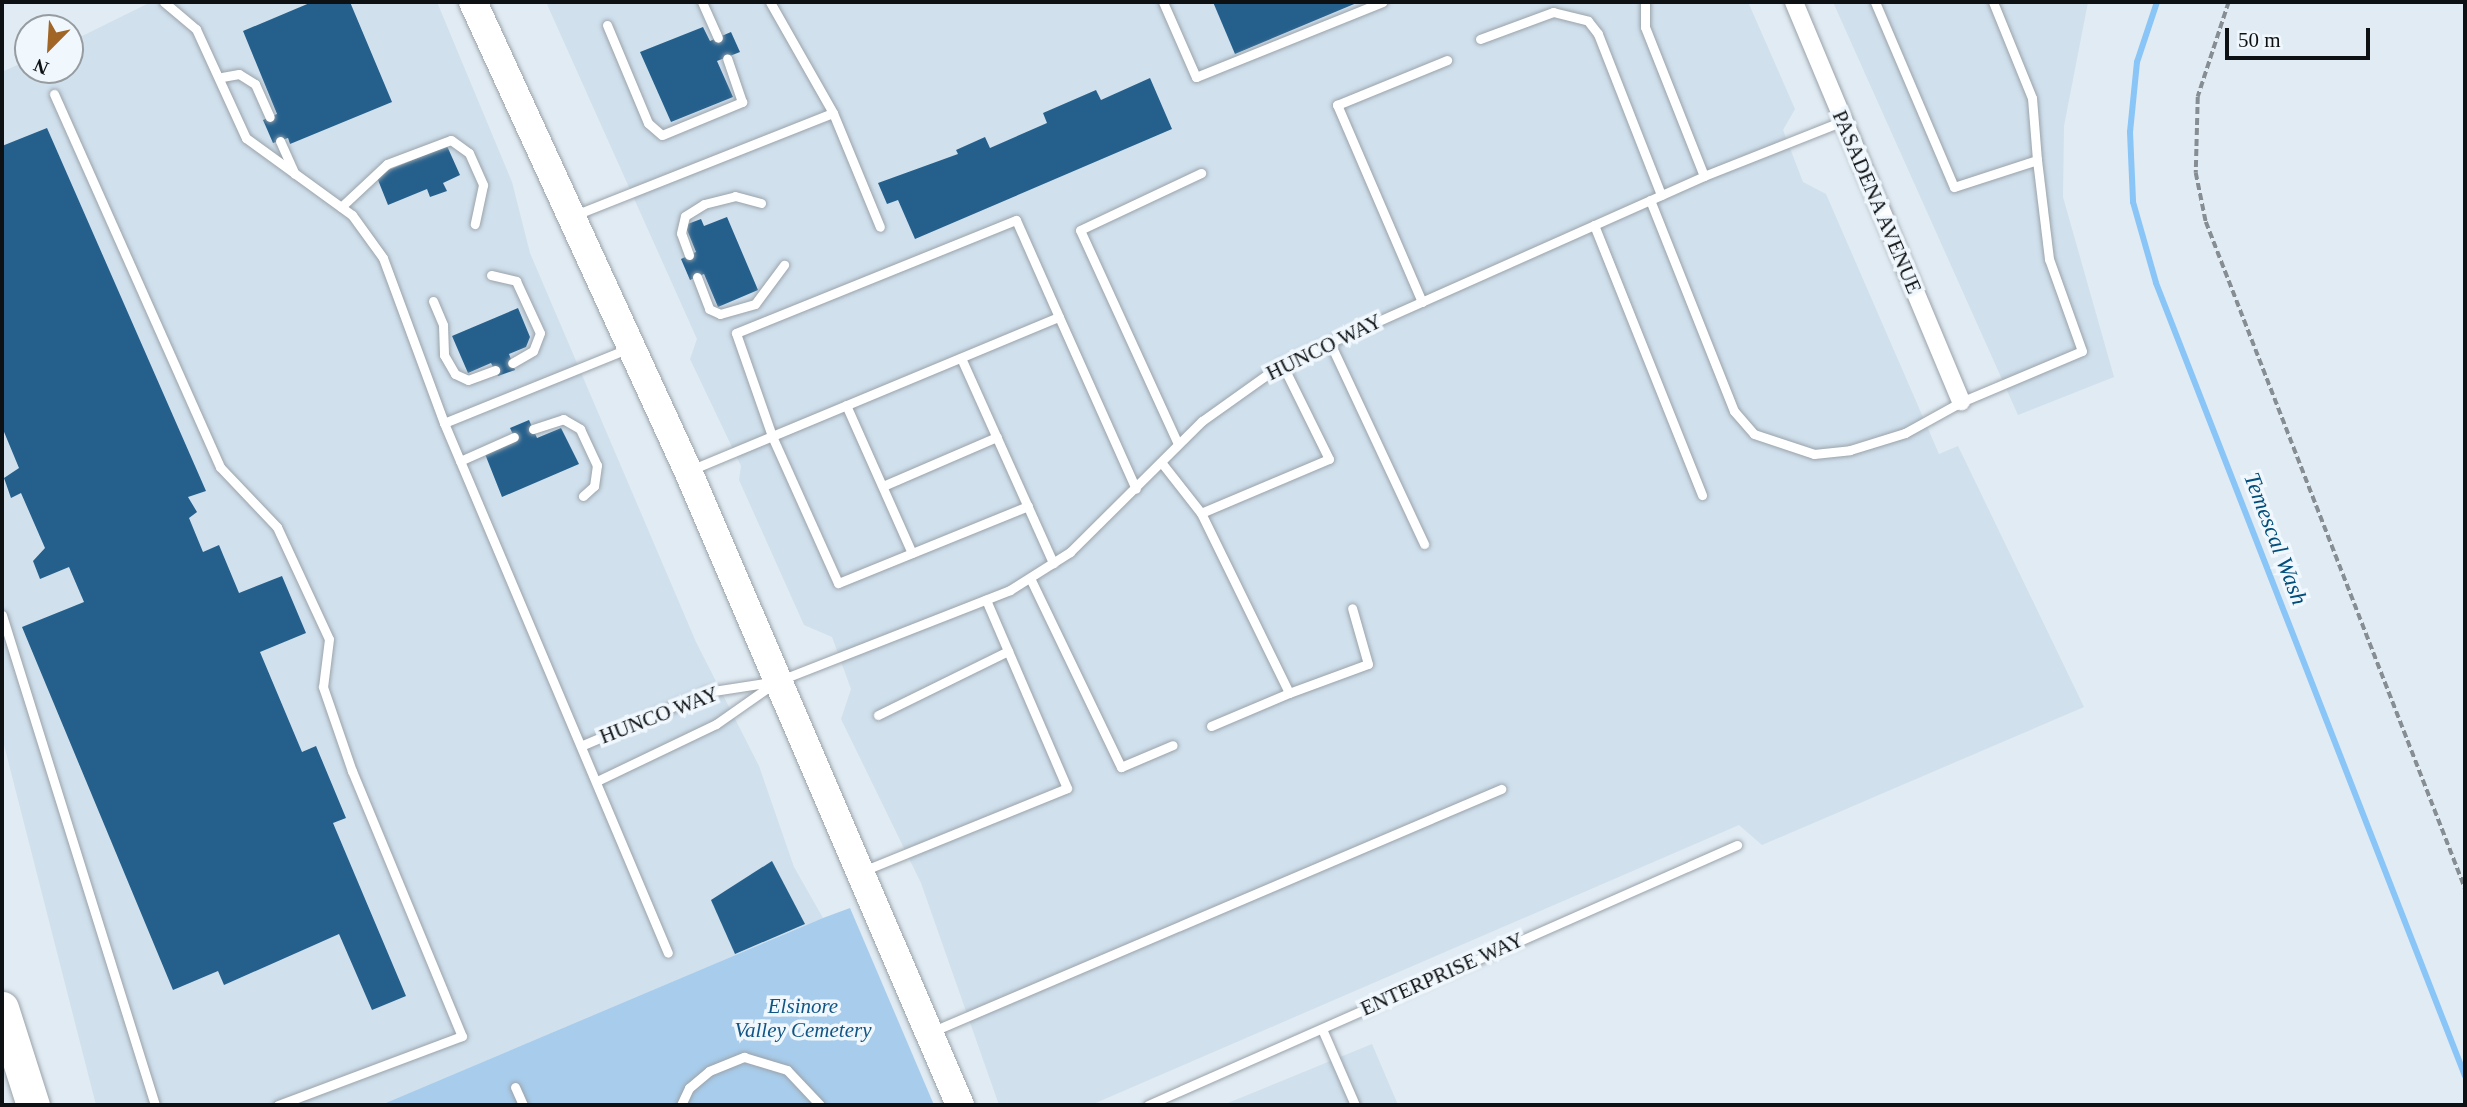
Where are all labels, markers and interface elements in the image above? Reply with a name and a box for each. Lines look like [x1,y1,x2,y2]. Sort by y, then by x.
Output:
north arrow [14,14,84,84]
scale bar [2229,14,2374,58]
text: 50 m [2238,28,2281,52]
text: N [31,54,52,79]
street label: PASADENA AVENUE [1827,106,1927,298]
street label: HUNCO WAY [1262,308,1386,386]
water label: Temescal Wash [2237,469,2313,609]
street label: HUNCO WAY [596,681,722,749]
street label: ENTERPRISE WAY [1356,927,1528,1021]
park label: Elsinore Valley Cemetery [734,993,872,1043]

